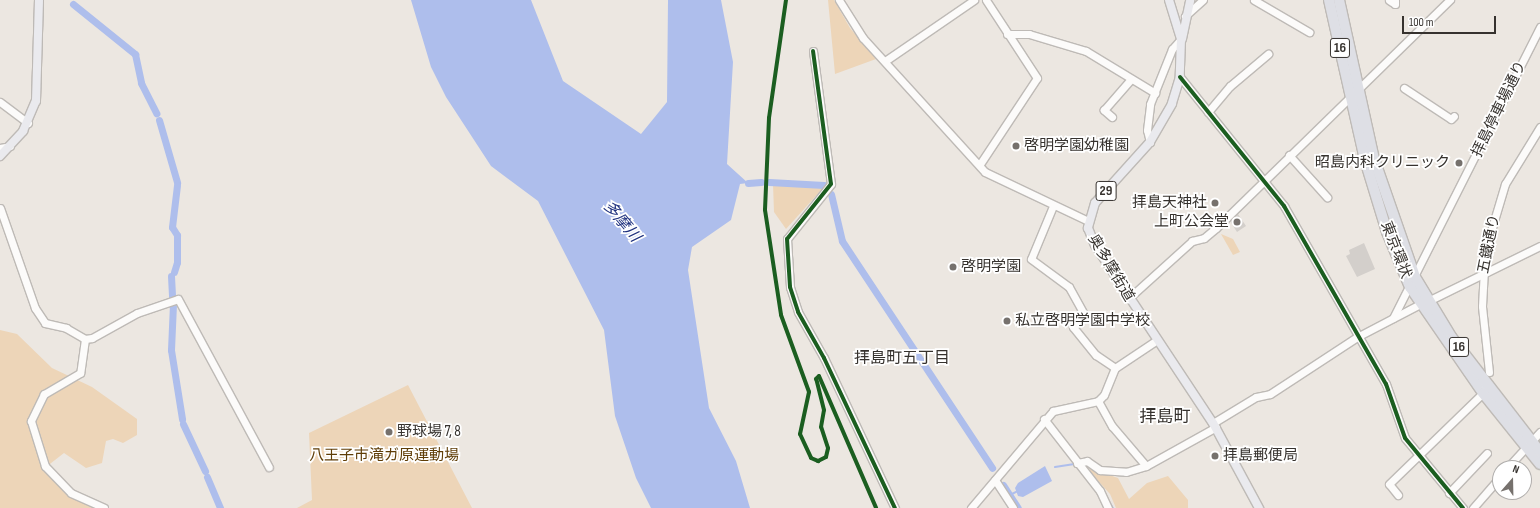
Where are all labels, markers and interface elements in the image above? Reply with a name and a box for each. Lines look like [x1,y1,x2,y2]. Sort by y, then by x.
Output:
scale bar [1404,8,1498,34]
text: 100 m [1409,15,1434,30]
road number: 16 [1329,36,1351,60]
street label: 拝島停車場通り [1468,58,1530,160]
place label: 啓明学園幼稚園 [1024,137,1129,155]
marker: 啓明学園幼稚園 [1011,141,1021,151]
place label: 昭島内科クリニック [1315,154,1450,172]
marker: 昭島内科クリニック [1453,157,1465,169]
road number: 29 [1095,179,1117,203]
place label: 拝島天神社 [1132,194,1207,212]
water label: 多摩川 [598,197,644,247]
marker: 拝島天神社 [1210,198,1220,208]
place label: 上町公会堂 [1154,213,1229,231]
street label: 五鐵通り [1474,213,1504,275]
marker: 上町公会堂 [1232,217,1242,227]
street label: 東京環状 [1377,219,1415,281]
street label: 奥多摩街道 [1084,231,1138,305]
place label: 啓明学園 [961,258,1021,276]
marker: 啓明学園 [948,262,958,272]
place label: 私立啓明学園中学校 [1015,312,1150,330]
marker: 私立啓明学園中学校 [1002,316,1012,326]
road number: 16 [1448,335,1470,359]
district label: 拝島町五丁目 [854,349,950,369]
district label: 拝島町 [1140,408,1190,428]
place label: 野球場 7, 8 [397,423,461,441]
marker: 野球場 7, 8 [384,427,394,437]
park label: 八王子市滝ガ原運動場 [309,447,459,465]
place label: 拝島郵便局 [1223,447,1298,465]
marker: 拝島郵便局 [1210,451,1220,461]
north arrow [1492,460,1532,500]
text: N [1511,462,1521,476]

